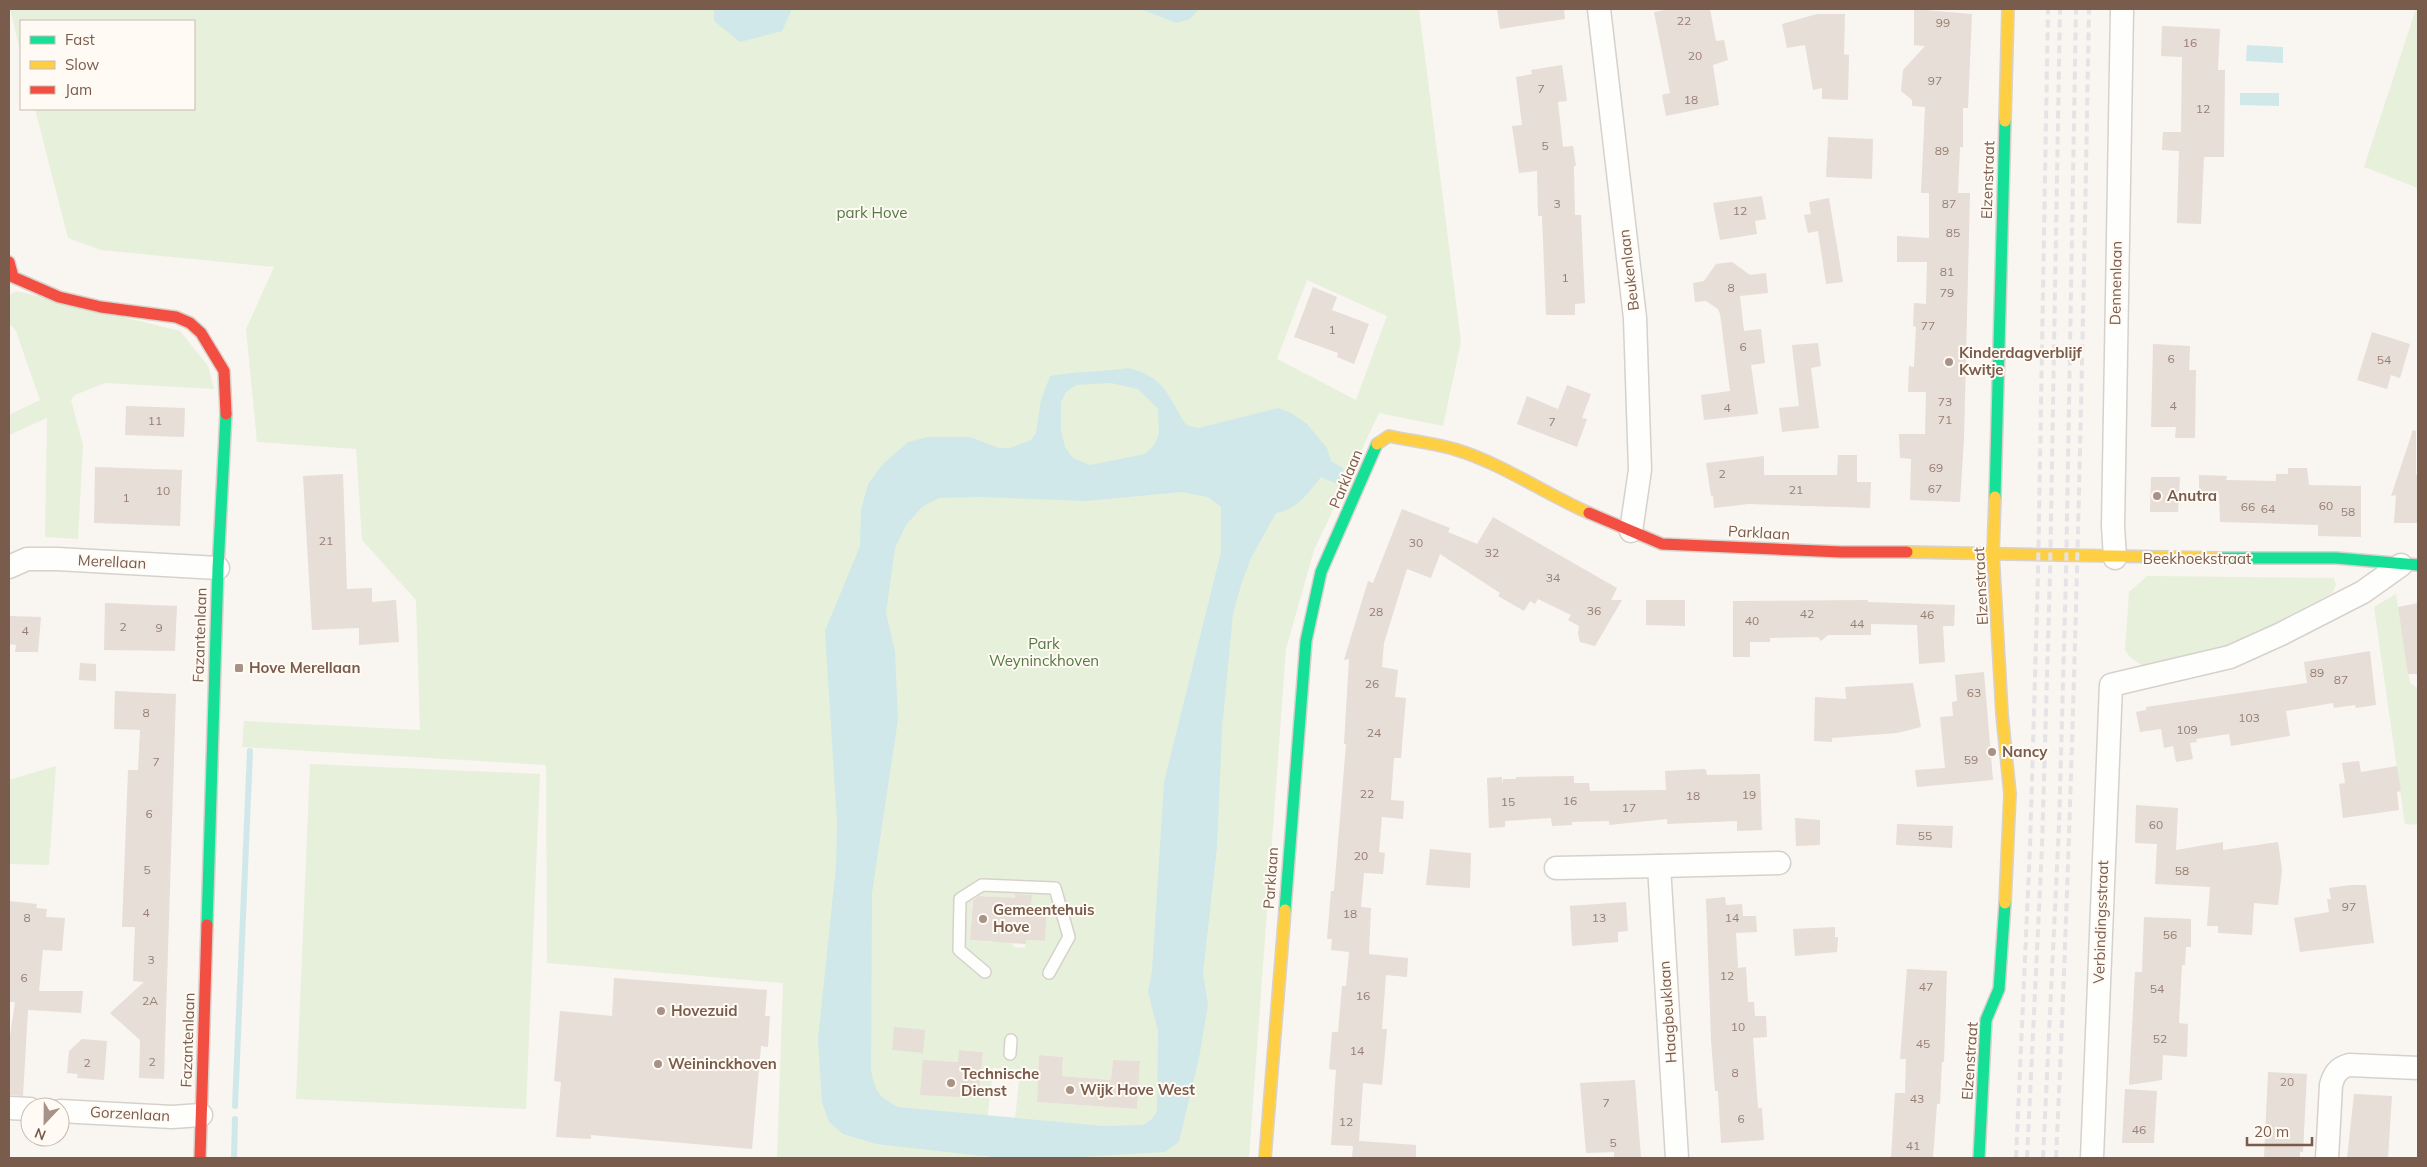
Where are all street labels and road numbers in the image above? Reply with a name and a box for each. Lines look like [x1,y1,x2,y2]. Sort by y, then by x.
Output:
street label: Elzenstraat [1977,141,1998,219]
street label: Beukenlaan [1614,228,1643,312]
street label: Dennenlaan [2105,241,2126,325]
street label: Parklaan [1325,447,1366,511]
street label: Parklaan [1728,521,1790,544]
street label: Elzenstraat [1969,546,1992,626]
street label: Beekhoekstraat [2143,549,2251,568]
street label: Merellaan [77,550,147,573]
street label: Fazantenlaan [188,587,211,683]
street label: Parklaan [1259,846,1282,910]
street label: Verbindingsstraat [2089,860,2112,984]
street label: Haagbeuklaan [1654,960,1681,1064]
street label: Fazantenlaan [176,992,199,1088]
street label: Elzenstraat [1957,1021,1982,1101]
street label: Gorzenlaan [90,1102,170,1125]

